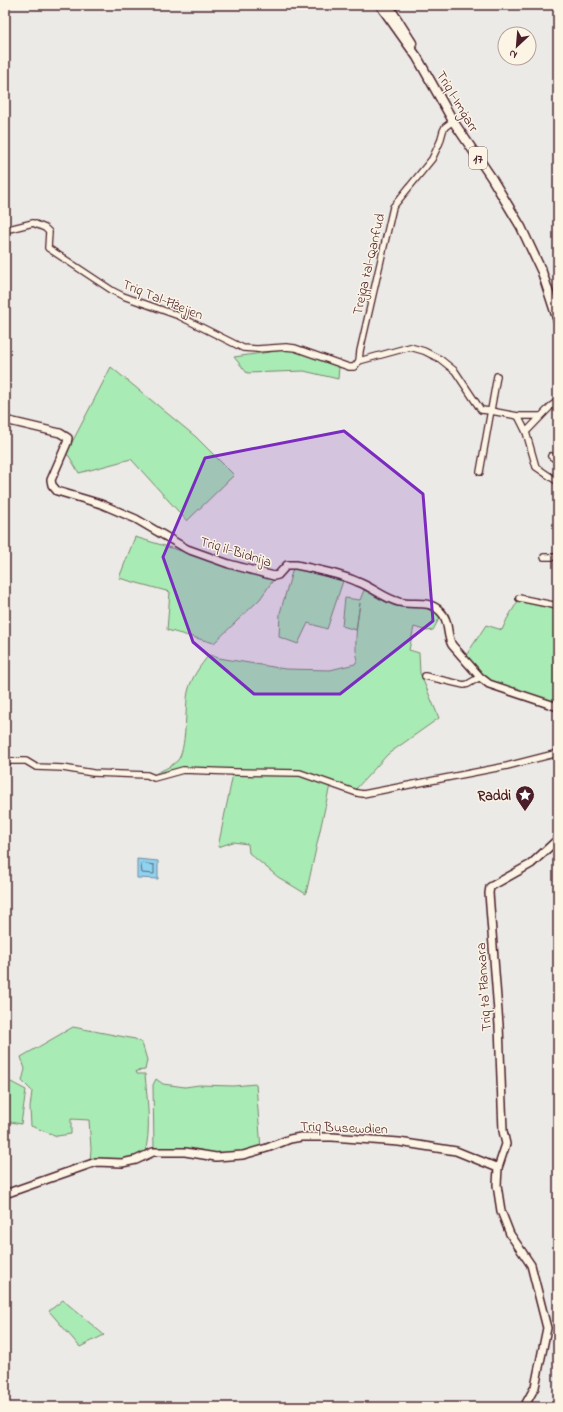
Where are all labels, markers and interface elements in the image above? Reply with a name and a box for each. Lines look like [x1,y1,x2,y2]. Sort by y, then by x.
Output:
north arrow [497,26,537,66]
text: N [506,45,520,63]
street label: Triq l-Imġarr [429,67,484,138]
road number: 17 [469,147,487,169]
street label: Trejqa tal-Qanfud [348,211,391,317]
street label: Triq Tal-Ħżejjen [119,275,206,326]
street label: Triq il-Bidnija [197,532,274,573]
place icon: Raddi [514,784,536,812]
place label: Raddi [476,786,511,807]
street label: Triq ta' Ħanxara [471,942,498,1032]
street label: Triq Busewdien [300,1116,388,1141]

